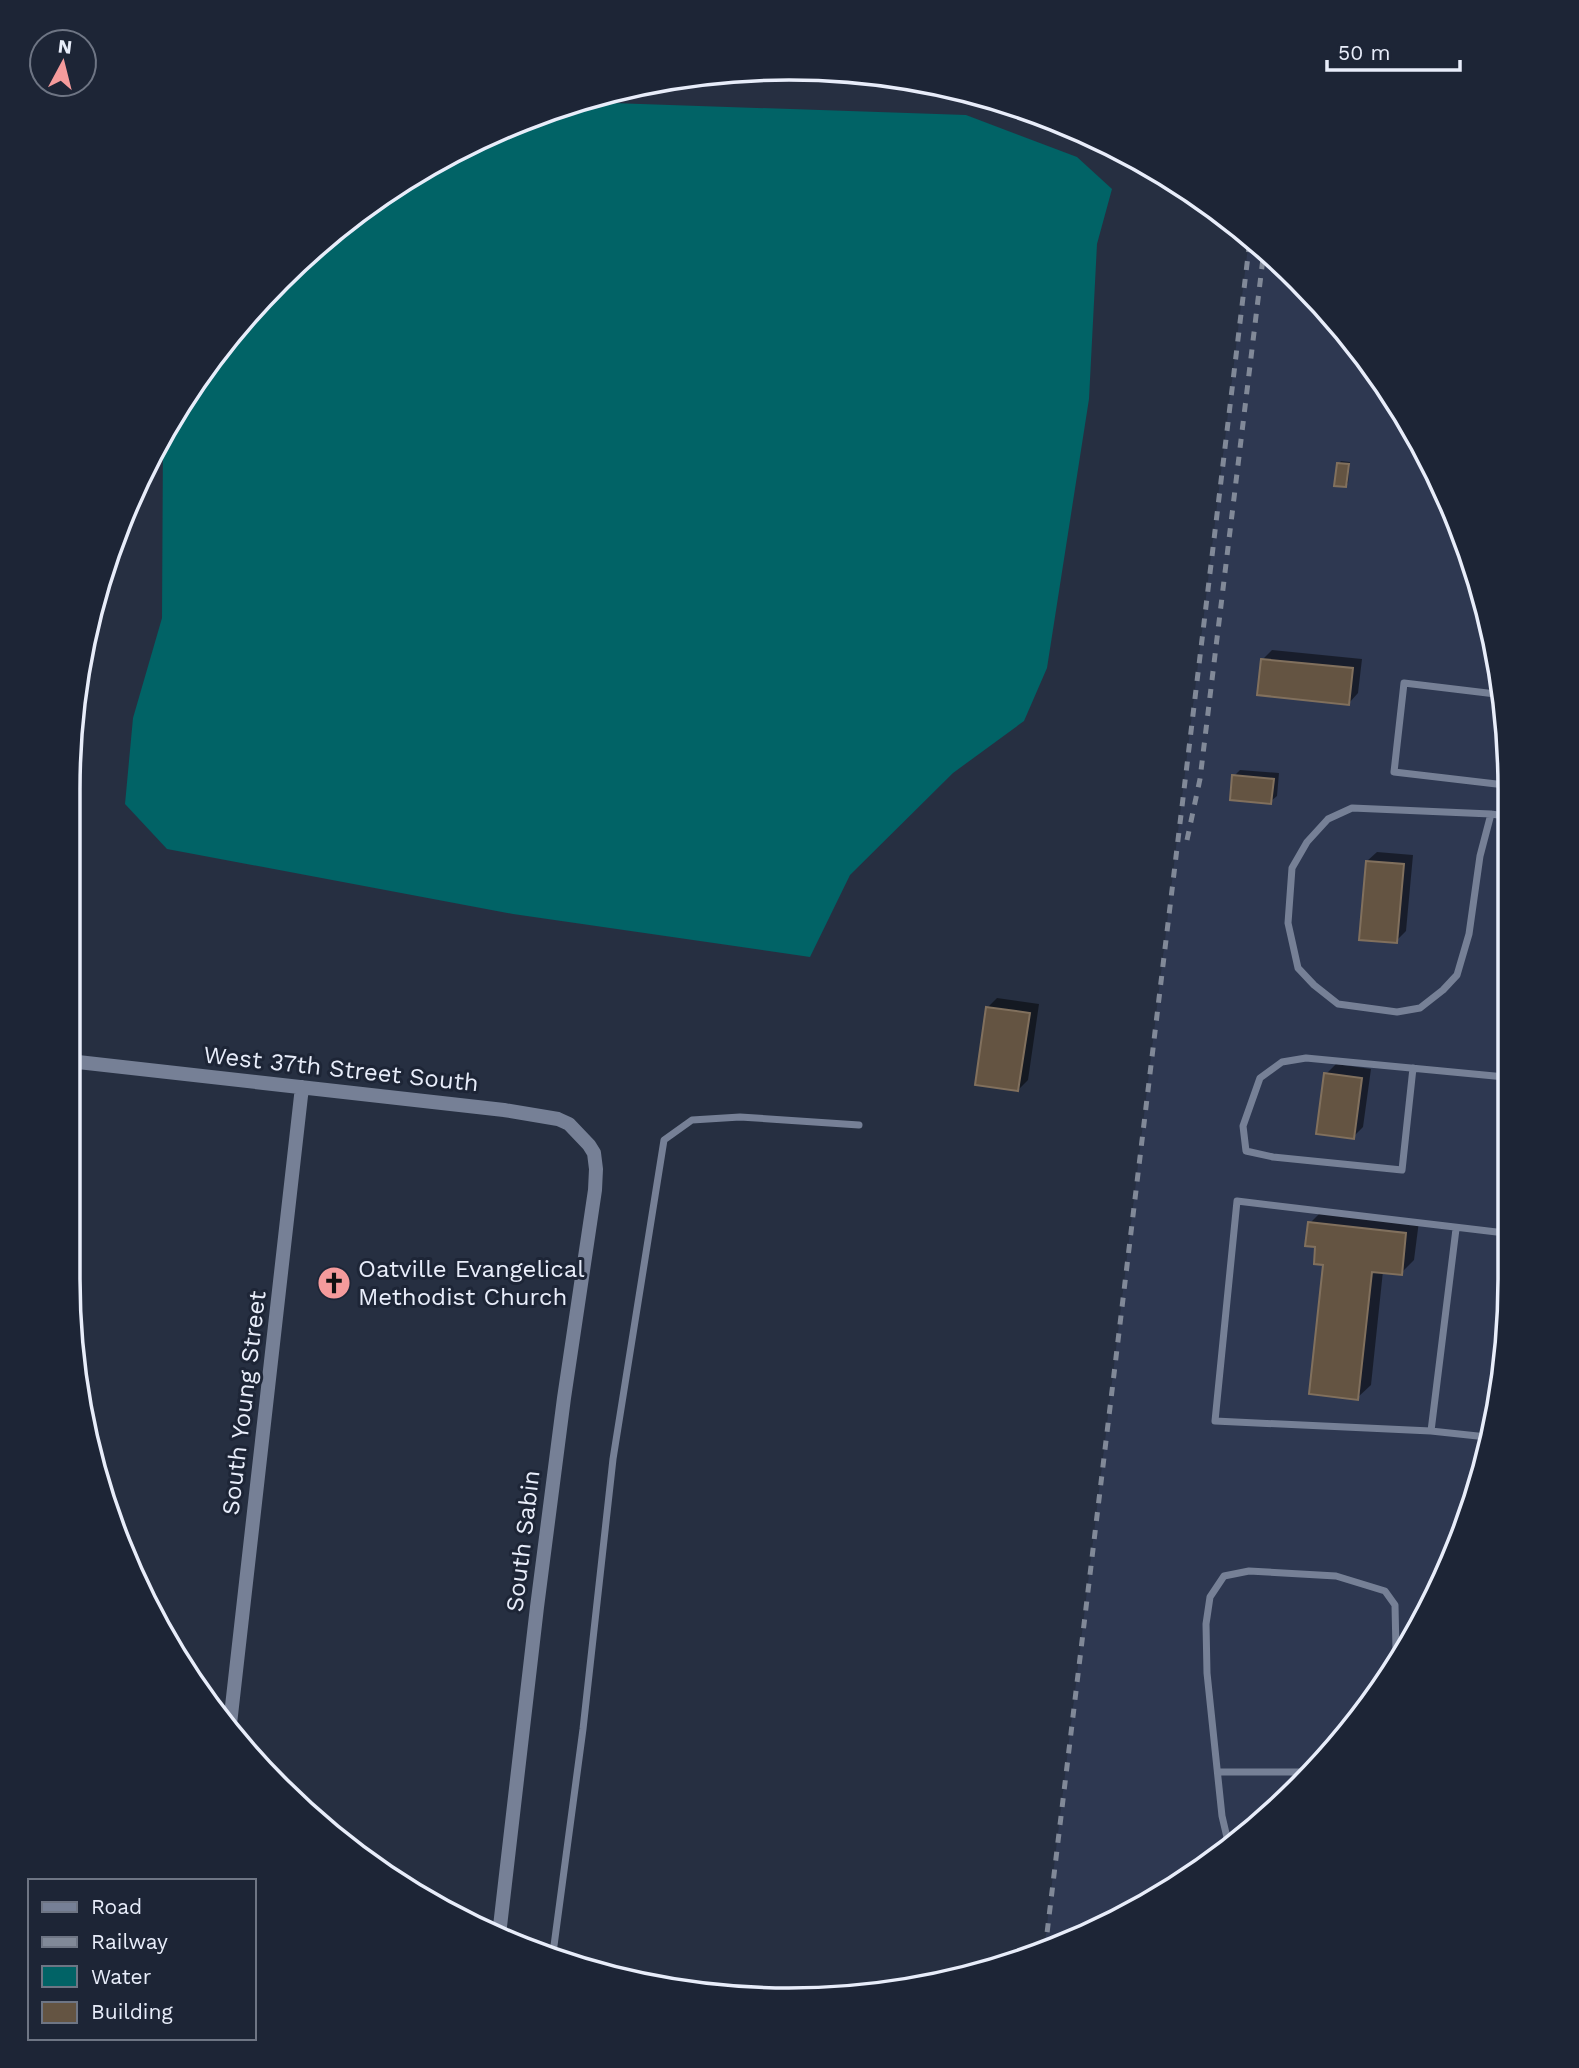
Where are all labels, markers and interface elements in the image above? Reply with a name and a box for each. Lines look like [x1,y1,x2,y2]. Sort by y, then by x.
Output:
north arrow [28,28,98,98]
scale bar [1327,28,1460,72]
text: N [57,34,73,59]
text: 50 m [1338,40,1390,65]
street label: West 37th Street South [202,1041,480,1097]
place label: Oatville Evangelical Methodist Church [358,1255,585,1311]
church icon: Oatville Evangelical Methodist Church [315,1264,353,1302]
street label: South Young Street [216,1289,272,1517]
street label: South Sabin [500,1468,546,1614]
legend [28,1879,256,2040]
text: Road [91,1894,142,1919]
text: Railway [91,1929,168,1954]
text: Water [91,1964,152,1989]
text: Building [91,1999,173,2024]

